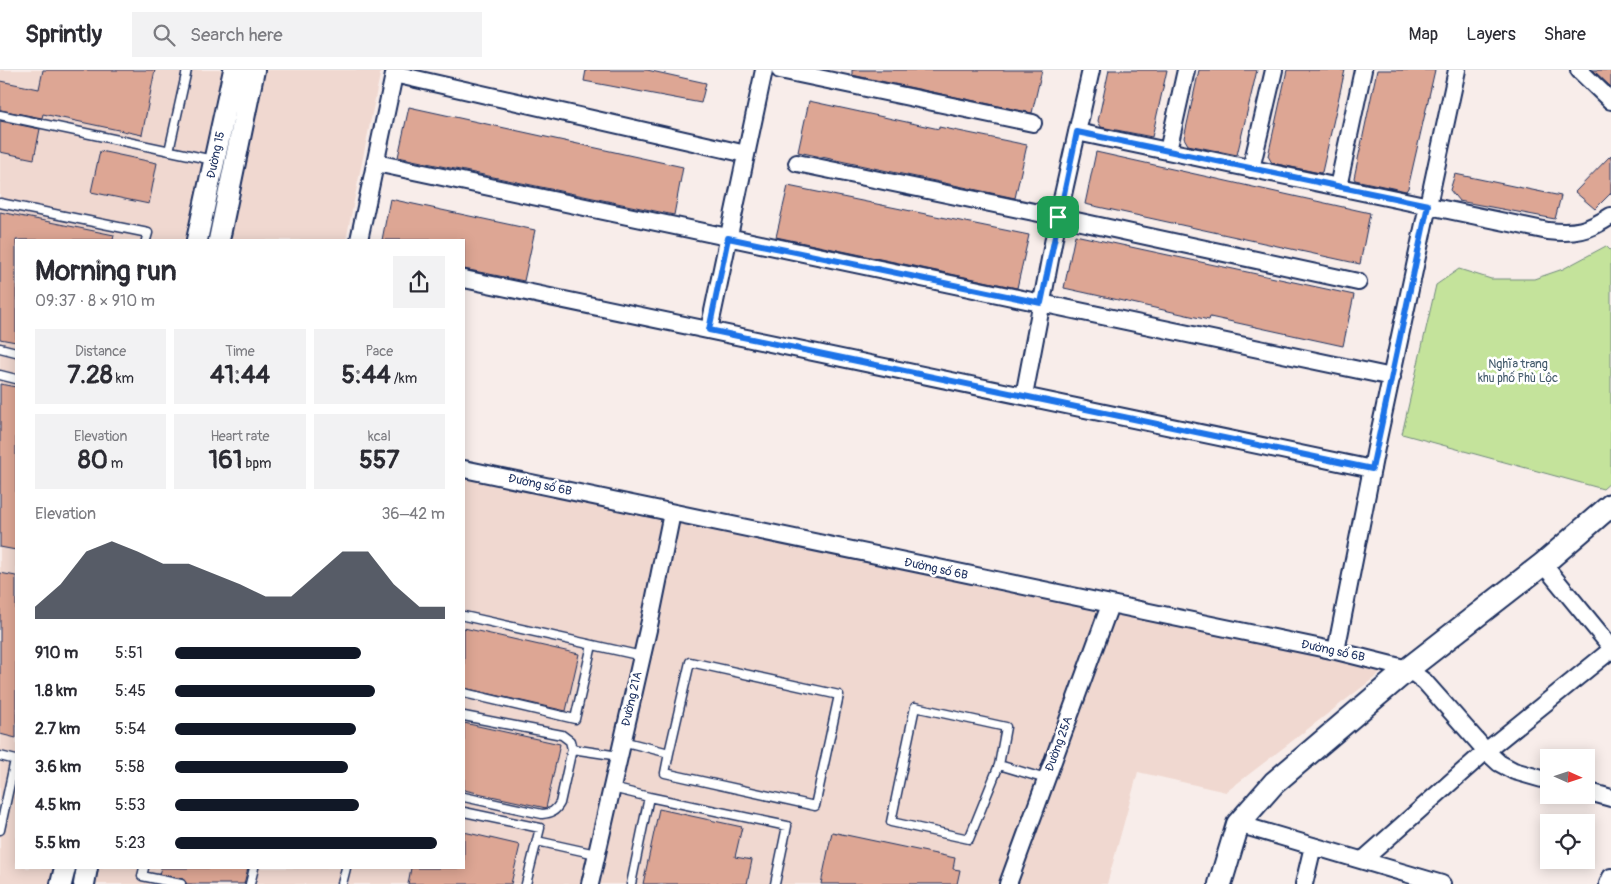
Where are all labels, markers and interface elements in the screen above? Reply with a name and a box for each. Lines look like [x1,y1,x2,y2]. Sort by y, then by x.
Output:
search box [132,12,482,57]
text: Sprintly [25,20,102,49]
icon: search [150,21,178,49]
text: Search here [190,23,283,47]
text: Map [1409,23,1438,46]
text: Layers [1466,23,1516,46]
text: Share [1544,23,1586,46]
street label: Đường 15 [204,130,228,180]
pin [1037,196,1079,238]
icon: arrive [1044,203,1072,231]
text: Morning run [35,254,177,289]
button: share [393,256,445,308]
text: 09:37 · 8 × 910 m [35,291,155,311]
text: Distance [75,343,126,360]
text: Time [225,343,255,360]
text: Pace [365,343,393,360]
park label: Nghĩa trang khu phố Phù Lộc [1478,357,1558,386]
text: 7.28 [67,360,113,391]
text: 41:44 [210,360,270,391]
text: 5:44 [342,360,391,391]
text: km [113,370,134,387]
text: /km [391,370,417,387]
text: Elevation [74,428,127,445]
text: Heart rate [210,428,270,445]
text: kcal [368,428,391,445]
text: 80 [78,445,108,476]
text: 161 [208,445,243,476]
text: 557 [359,445,399,476]
text: m [108,455,123,472]
text: bpm [243,455,272,472]
street label: Đường số 6B [507,470,574,499]
text: Elevation [35,504,96,524]
text: 36–42 m [381,504,445,524]
street label: Đường số 6B [903,554,970,583]
street label: Đường số 6B [1300,636,1367,665]
text: 910 m [35,643,78,663]
text: 5:51 [115,643,143,663]
street label: Đường 21A [618,670,646,728]
text: 1.8 km [35,681,77,701]
text: 5:45 [115,681,146,701]
street label: Đường 25A [1042,714,1076,774]
text: 2.7 km [35,719,80,739]
text: 5:54 [115,719,146,739]
north arrow [1540,749,1595,804]
map controls [1540,749,1595,869]
text: 3.6 km [35,757,81,777]
text: 5:58 [115,757,145,777]
text: 4.5 km [35,795,81,815]
text: 5:53 [115,795,146,815]
button: locate [1540,814,1595,869]
text: 5.5 km [35,833,80,853]
text: 5:23 [115,833,145,853]

